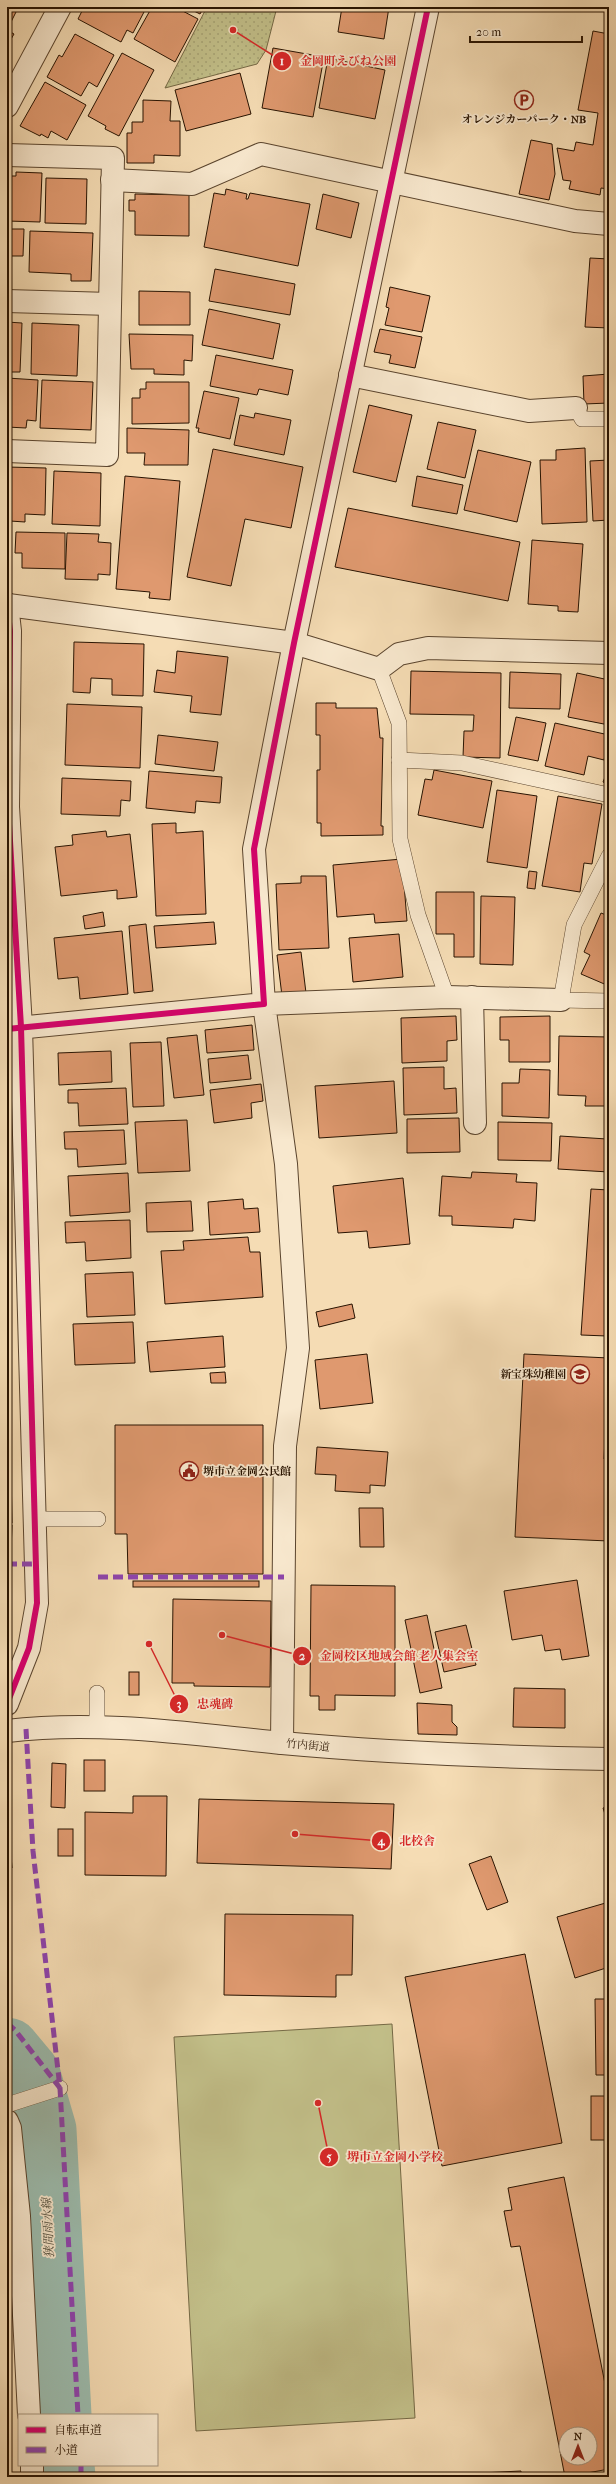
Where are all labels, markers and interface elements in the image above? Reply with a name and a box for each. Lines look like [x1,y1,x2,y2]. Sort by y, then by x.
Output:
scale bar [470,18,582,44]
text: 20 m [476,25,501,39]
callout: 金岡町えびね公園 [272,49,404,73]
text: 1 [280,54,284,68]
text: 金岡町えびね公園 [300,54,396,68]
parking icon: オレンジカーパーク・NB [513,89,535,111]
place label: オレンジカーパーク・NB [462,113,586,126]
school or university icon: 新宝珠幼稚園 [569,1363,591,1385]
place label: 新宝珠幼稚園 [500,1368,566,1381]
public building icon: 堺市立金岡公民館 [178,1460,200,1482]
place label: 堺市立金岡公民館 [203,1465,291,1478]
callout: 金岡校区地域会館 老人集会室 [292,1644,487,1668]
text: 2 [299,1649,306,1663]
text: 金岡校区地域会館 老人集会室 [320,1649,478,1663]
callout: 忠魂碑 [169,1692,241,1716]
text: 3 [177,1697,182,1712]
text: 忠魂碑 [197,1697,233,1711]
street label: 竹内街道 [285,1737,330,1754]
callout: 北校舎 [371,1829,443,1853]
text: 4 [376,1834,385,1849]
text: 北校舎 [399,1834,435,1848]
callout: 堺市立金岡小学校 [319,2145,451,2169]
text: 5 [326,2150,332,2164]
text: 堺市立金岡小学校 [347,2150,443,2164]
water label: 狭間雨水線 [39,2196,57,2258]
legend [18,2414,158,2466]
text: 自転車道 [54,2423,102,2437]
north arrow [558,2426,598,2466]
text: N [574,2430,583,2443]
text: 小道 [54,2443,78,2457]

